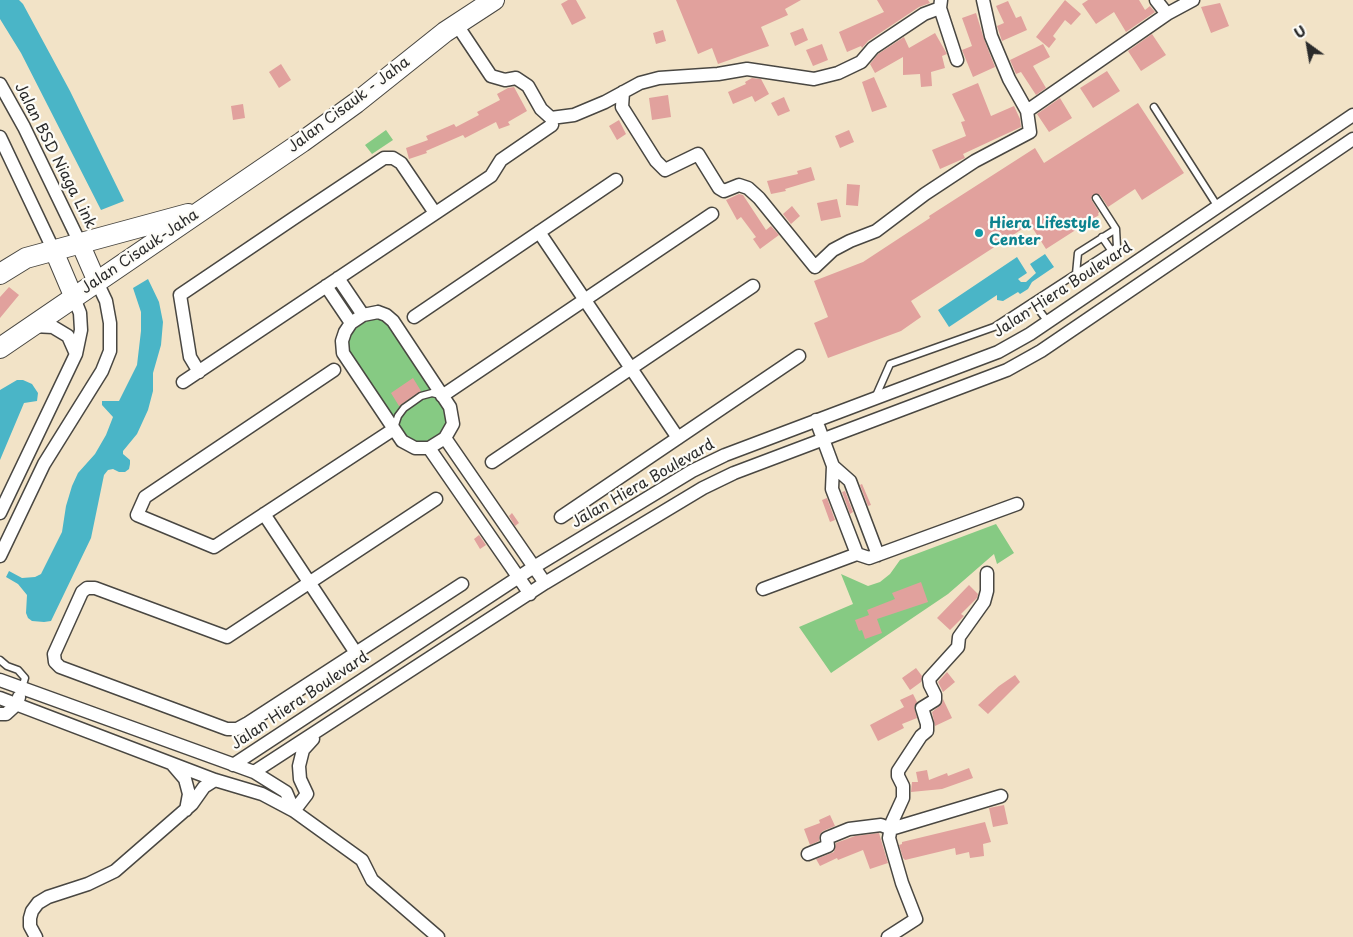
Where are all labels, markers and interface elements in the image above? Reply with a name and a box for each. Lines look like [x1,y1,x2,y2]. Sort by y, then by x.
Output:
north arrow [1283,20,1333,70]
text: U [1290,20,1310,44]
street label: Jalan Cisauk - Jaha [285,53,413,157]
street label: Jalan BSD Niaga Link [10,80,100,232]
street label: Jalan Cisauk-Jaha [78,206,202,298]
place label: Hiera Lifestyle Center [989,215,1100,250]
marker: Hiera Lifestyle Center [973,227,985,239]
street label: Jalan Hiera Boulevard [990,238,1136,342]
street label: Jalan Hiera Boulevard [568,436,718,532]
street label: Jalan Hiera Boulevard [228,648,372,754]

